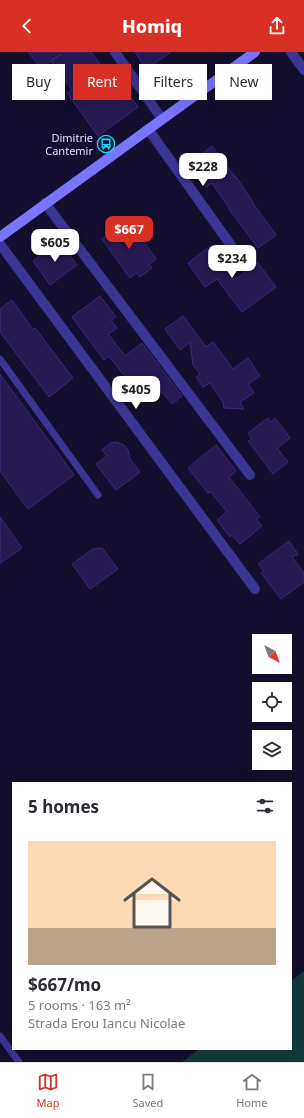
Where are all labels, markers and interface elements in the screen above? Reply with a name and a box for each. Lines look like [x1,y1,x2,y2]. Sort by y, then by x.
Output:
text: Homiq [122,14,182,38]
icon: back [16,15,38,37]
icon: share [266,15,288,37]
chip: Buy [12,64,65,100]
chip: Rent [73,64,131,100]
chip: Filters [139,64,207,100]
chip: New [215,64,272,100]
place label: Dimitrie Cantemir [45,130,93,158]
bus stop icon: Dimitrie Cantemir [96,134,116,154]
pin: $228 [179,153,227,187]
text: $228 [188,157,218,175]
pin: $667 [105,216,153,250]
text: $667 [114,220,144,238]
pin: $605 [31,229,79,263]
text: $605 [40,233,70,251]
pin: $234 [208,245,256,279]
text: $234 [217,249,247,267]
pin: $405 [112,376,160,410]
text: $405 [121,380,151,398]
north arrow [252,634,292,674]
map controls [252,634,292,770]
button: locate [252,682,292,722]
button: layers [252,730,292,770]
text: 5 homes [28,795,99,818]
icon: filters [254,795,276,817]
icon: home [116,867,188,939]
text: $667/mo [28,973,101,996]
text: 5 rooms · 163 m² [28,996,131,1014]
text: Strada Erou Iancu Nicolae [28,1014,185,1032]
tab: Map [37,1071,59,1110]
tab: Saved [132,1071,163,1110]
tab: Home [236,1071,268,1110]

